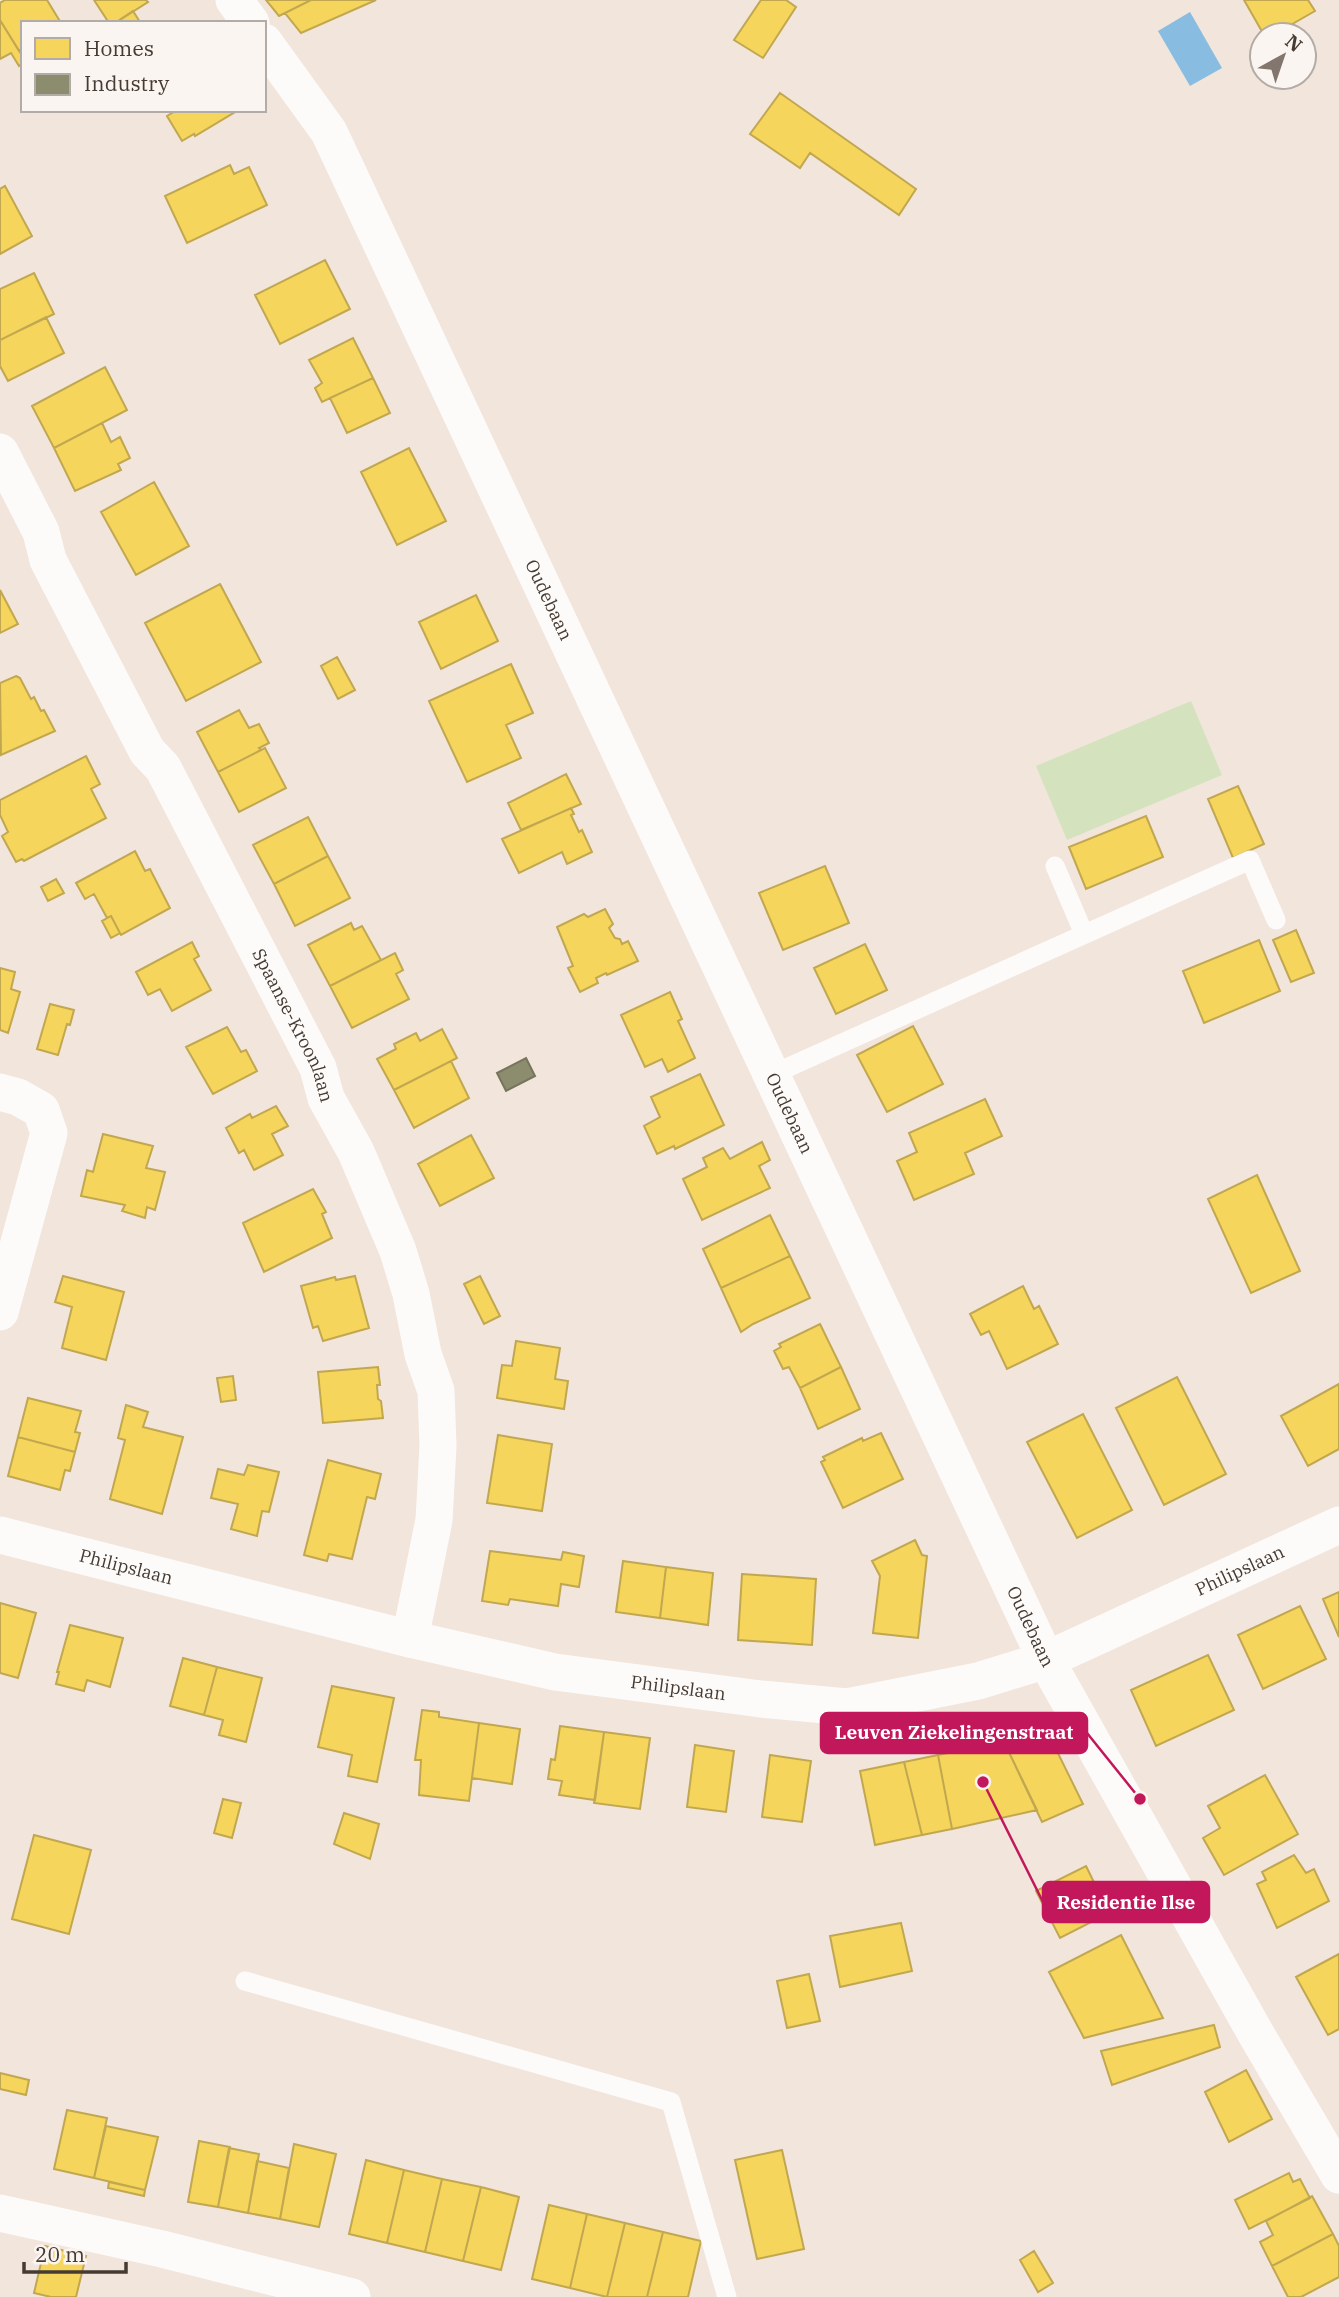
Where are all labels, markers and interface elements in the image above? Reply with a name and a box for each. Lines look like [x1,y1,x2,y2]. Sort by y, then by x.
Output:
legend [21,21,266,112]
north arrow [1248,21,1318,91]
text: N [1280,29,1307,57]
text: Homes [84,34,154,62]
text: Industry [84,69,170,97]
street label: Oudebaan [520,556,578,644]
street label: Spaanse-Kroonlaan [247,945,339,1105]
street label: Oudebaan [761,1069,819,1157]
street label: Philipslaan [1191,1540,1288,1601]
street label: Philipslaan [77,1544,175,1589]
street label: Oudebaan [1002,1582,1060,1671]
street label: Philipslaan [629,1670,727,1705]
callout: Leuven Ziekelingenstraat [821,1713,1087,1753]
text: Leuven Ziekelingenstraat [835,1720,1073,1744]
callout: Residentie Ilse [1043,1882,1209,1922]
text: Residentie Ilse [1057,1890,1195,1914]
scale bar [24,2230,126,2274]
text: 20 m [35,2240,85,2268]

